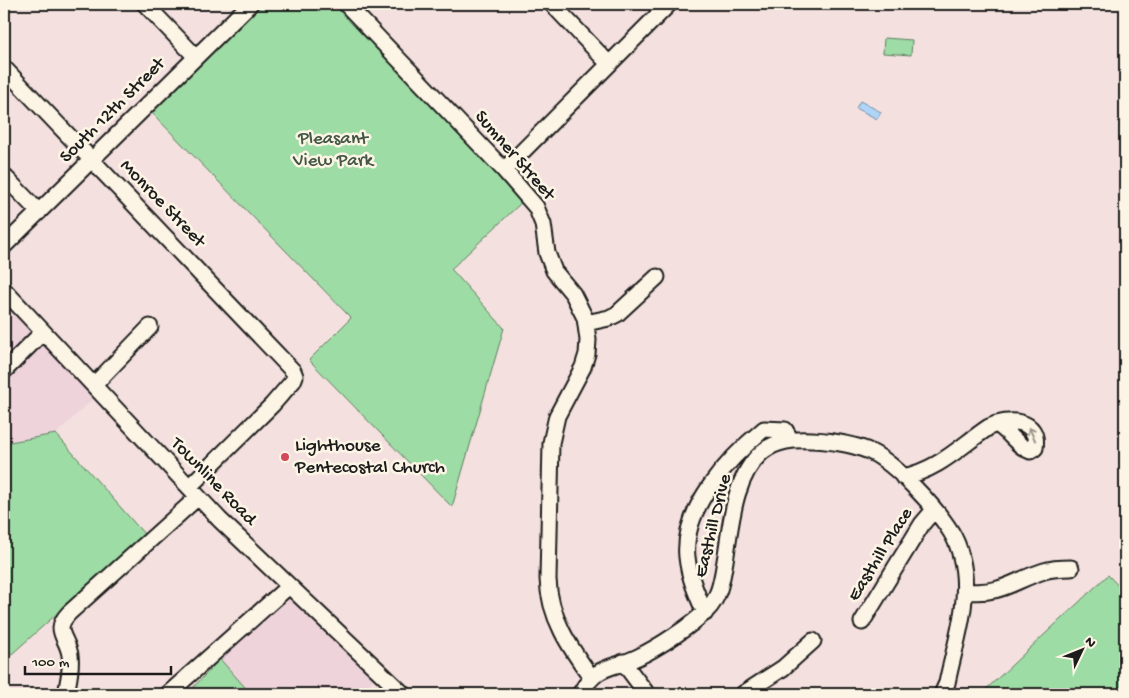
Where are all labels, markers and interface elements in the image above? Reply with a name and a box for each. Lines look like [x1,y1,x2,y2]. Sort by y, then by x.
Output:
street label: South 12th Street [55,52,172,169]
street label: Sumner Street [469,106,561,207]
park label: Pleasant View Park [292,128,374,173]
street label: Monroe Street [114,155,211,254]
one-way arrow [1027,427,1036,442]
street label: Townline Road [164,432,262,532]
place label: Lighthouse Pentecostal Church [294,435,445,480]
marker: Lighthouse Pentecostal Church [279,451,291,463]
street label: Easthill Drive [690,472,738,580]
street label: Easthill Place [843,504,919,606]
north arrow [1056,626,1106,676]
text: N [1080,634,1099,652]
scale bar [25,643,171,675]
text: 100 m [31,654,70,672]

